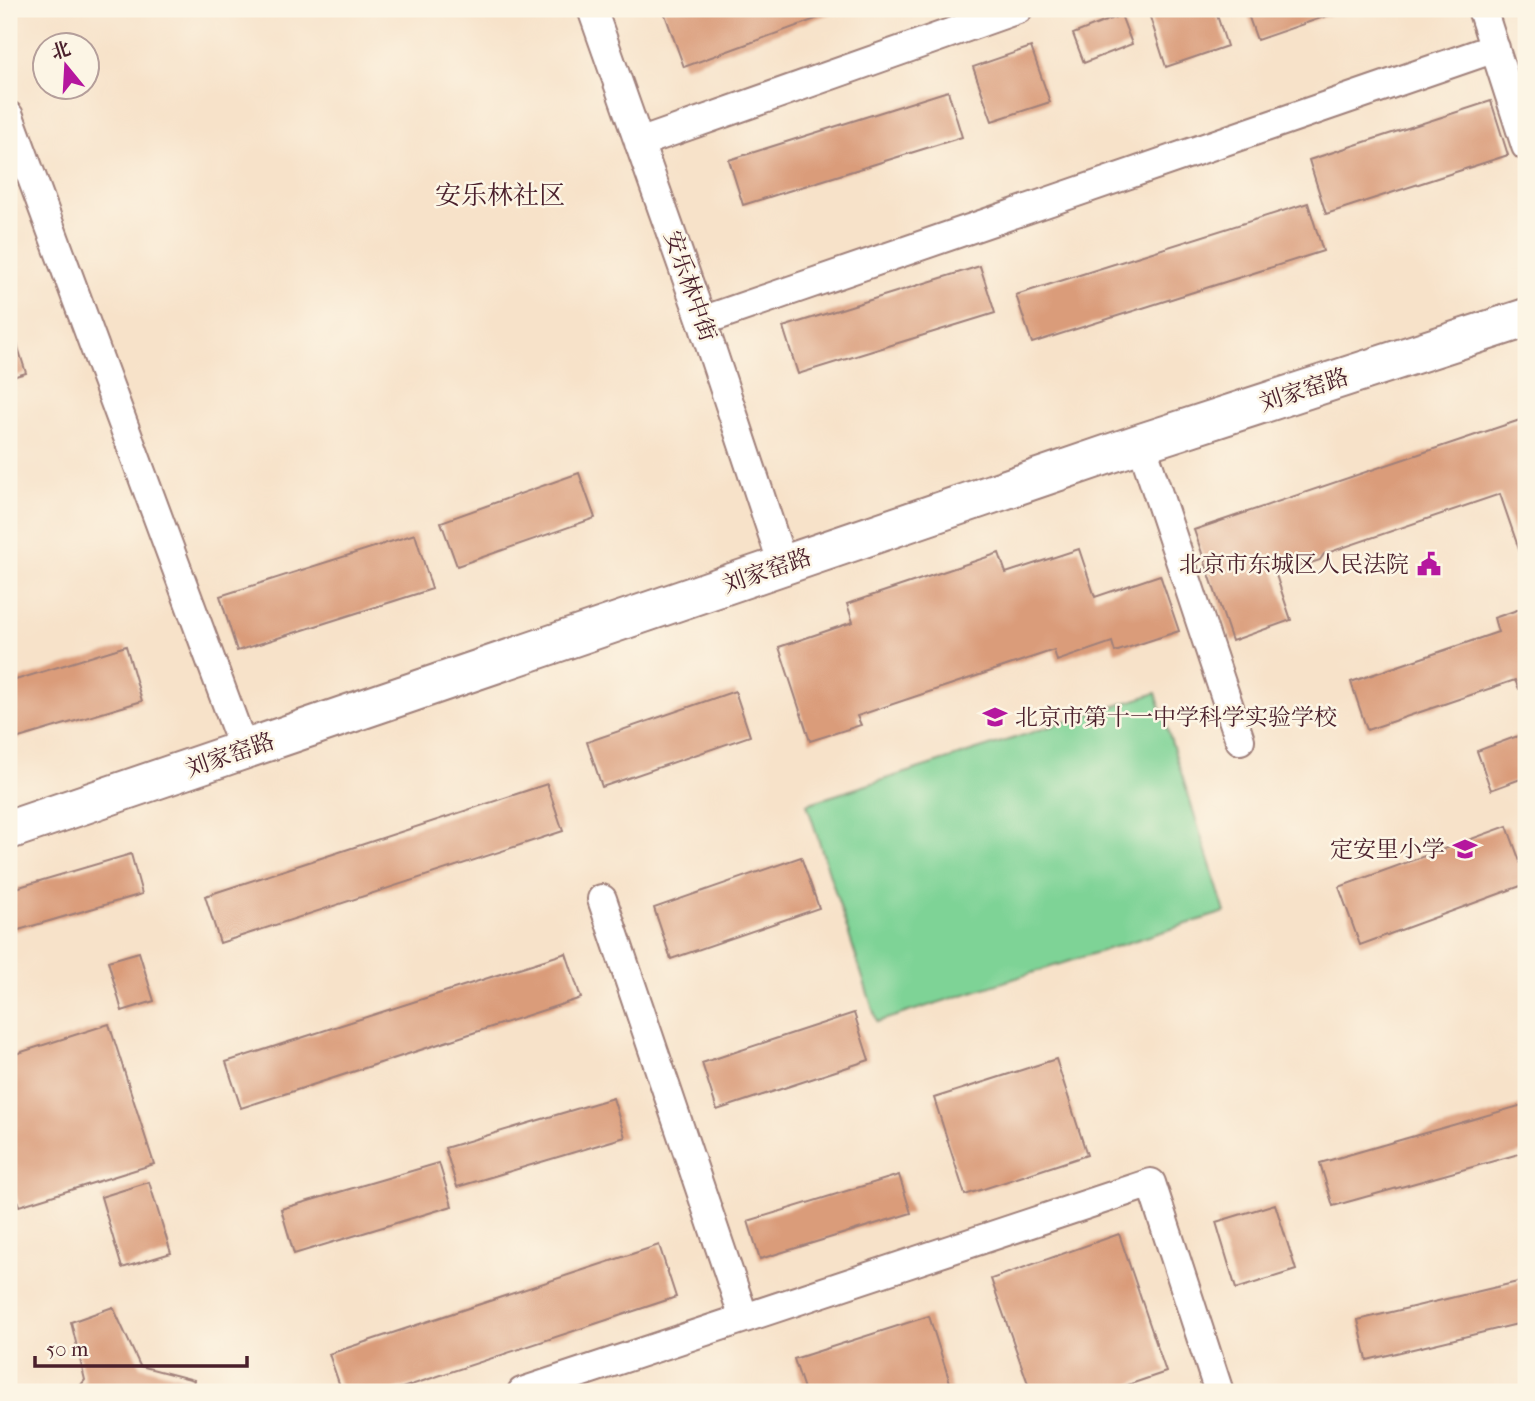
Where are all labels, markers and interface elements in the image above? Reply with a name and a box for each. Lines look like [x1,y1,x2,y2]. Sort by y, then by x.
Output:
north arrow [32,32,102,102]
text: 北 [49,37,73,64]
district label: 安乐林社区 [435,180,565,211]
street label: 安乐林中街 [659,227,721,345]
street label: 刘家窑路 [1256,363,1352,417]
street label: 刘家窑路 [719,543,815,599]
public building icon: 北京市东城区人民法院 [1415,550,1443,578]
place label: 北京市东城区人民法院 [1179,551,1409,578]
school or university icon: 北京市第十一中学科学实验学校 [981,703,1009,731]
place label: 北京市第十一中学科学实验学校 [1015,704,1337,731]
street label: 刘家窑路 [182,727,278,783]
school or university icon: 定安里小学 [1451,835,1479,863]
place label: 定安里小学 [1330,836,1445,863]
scale bar [35,1324,247,1368]
text: 50 m [46,1337,89,1361]

